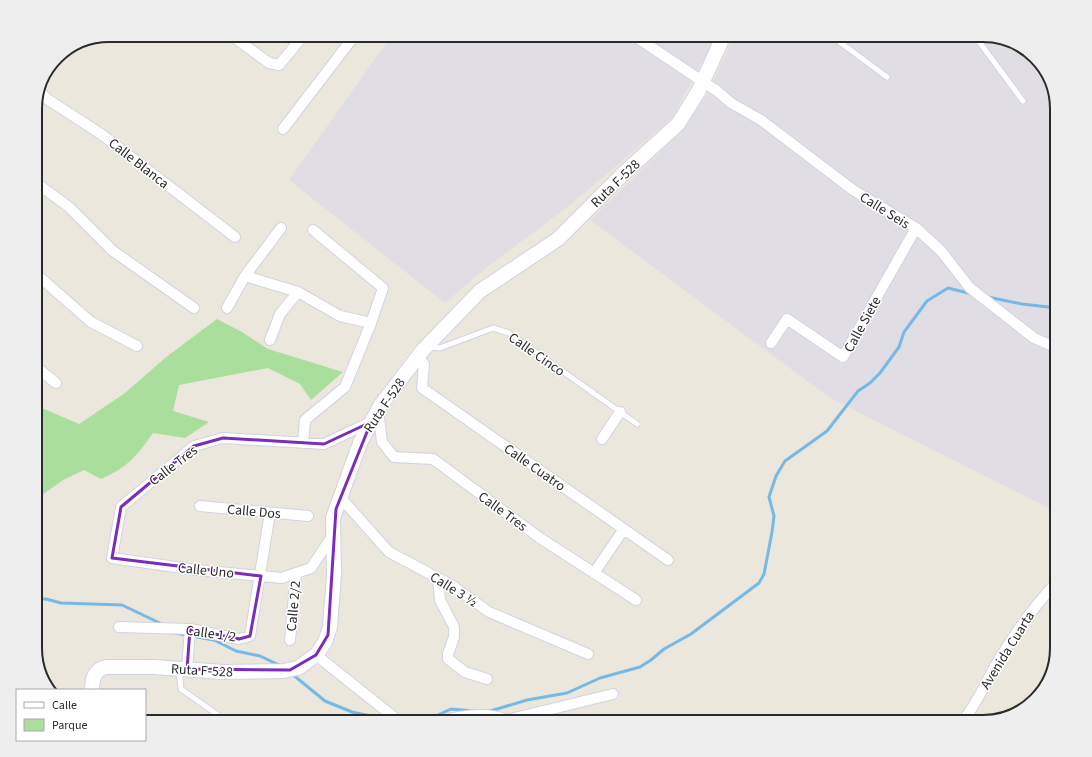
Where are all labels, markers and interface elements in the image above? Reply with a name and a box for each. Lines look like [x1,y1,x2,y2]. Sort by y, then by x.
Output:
street label: Calle Blanca [104,134,173,194]
street label: Ruta F-528 [586,155,645,212]
street label: Calle Seis [856,188,913,234]
street label: Calle Siete [839,293,886,356]
street label: Calle Cinco [504,328,569,382]
street label: Ruta F-528 [359,374,410,437]
street label: Calle Cuatro [499,439,569,496]
street label: Calle Tres [145,441,202,491]
street label: Calle Tres [474,487,531,537]
street label: Calle Dos [226,500,282,524]
street label: Calle Uno [177,558,235,584]
street label: Calle 3 ½ [426,567,481,612]
street label: Calle 2/2 [282,580,306,632]
street label: Avenida Cuarta [976,608,1040,693]
street label: Calle 1/2 [184,621,237,647]
street label: Ruta F-528 [170,659,233,683]
legend [16,689,146,741]
text: Calle [52,697,77,714]
text: Parque [52,717,88,734]

